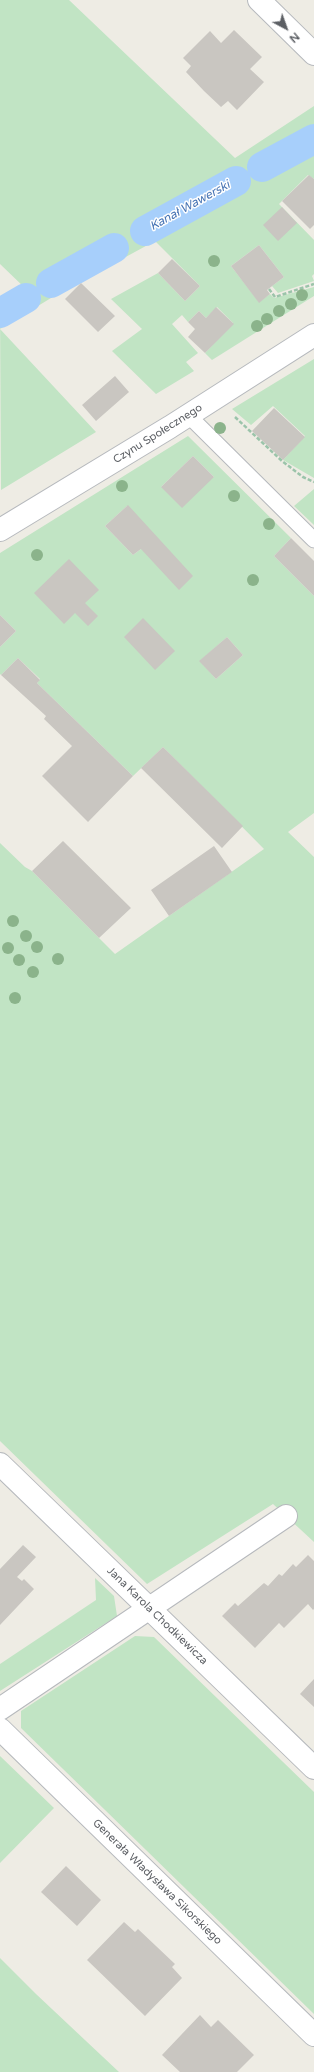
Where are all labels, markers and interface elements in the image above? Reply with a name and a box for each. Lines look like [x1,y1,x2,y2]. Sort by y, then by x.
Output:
north arrow [266,8,306,48]
text: N [287,30,302,45]
water label: Kanał Wawerski [147,178,233,234]
street label: Czynu Społecznego [111,401,205,467]
street label: Jana Karola Chodkiewicza [104,1564,210,1668]
street label: Generała Władysława Sikorskiego [90,1817,224,1947]

